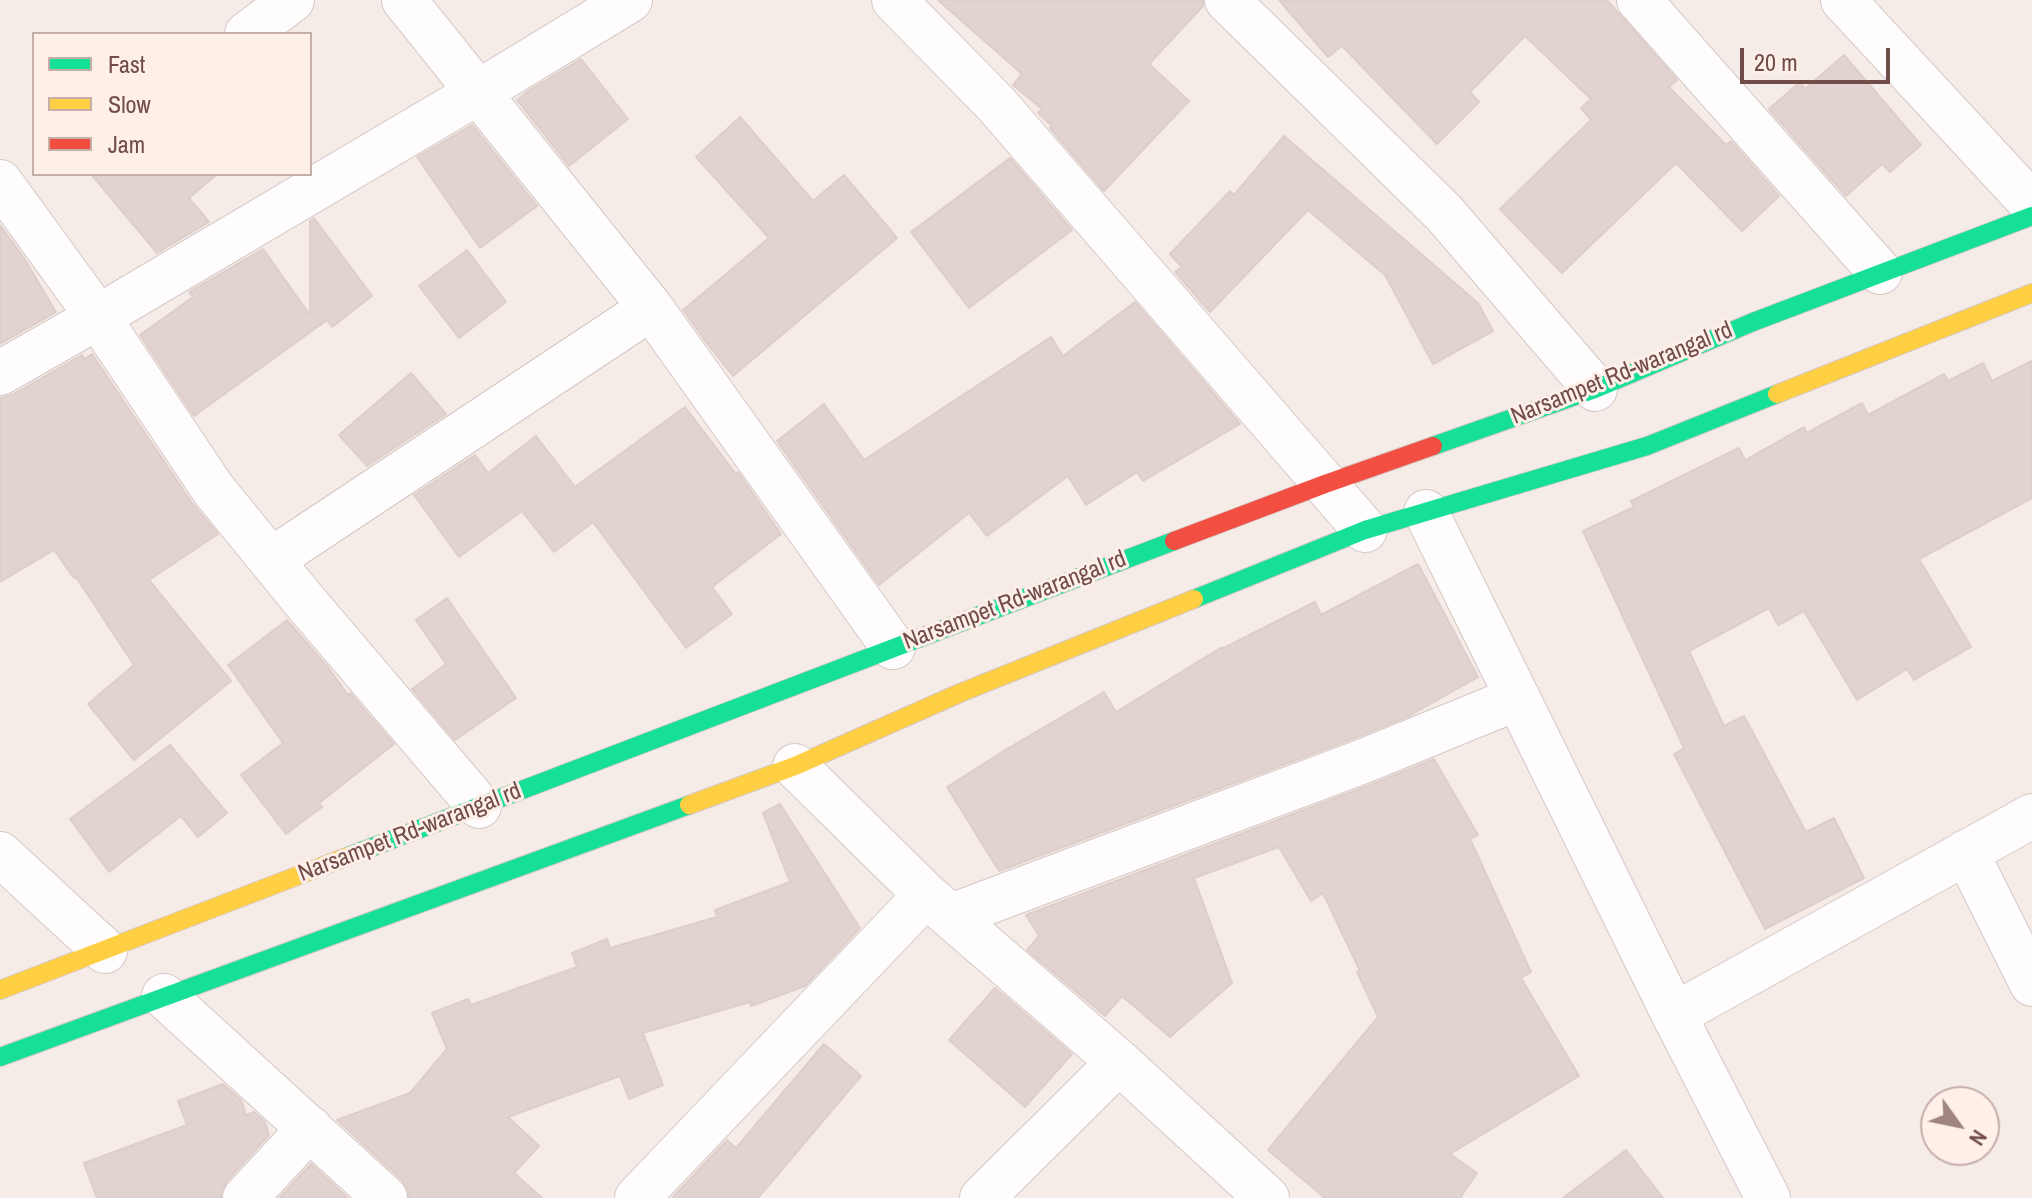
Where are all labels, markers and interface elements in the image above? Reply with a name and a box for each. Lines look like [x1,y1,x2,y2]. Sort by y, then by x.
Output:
legend [32,32,312,176]
scale bar [1744,32,1894,82]
text: 20 m [1754,46,1798,78]
text: Fast [108,48,145,80]
text: Slow [108,88,151,120]
text: Jam [108,128,145,160]
street label: Narsampet Rd-warangal rd [1507,316,1737,432]
street label: Narsampet Rd-warangal rd [900,545,1130,657]
street label: Narsampet Rd-warangal rd [295,777,525,889]
north arrow [1920,1086,2000,1166]
text: N [1962,1124,1995,1152]

